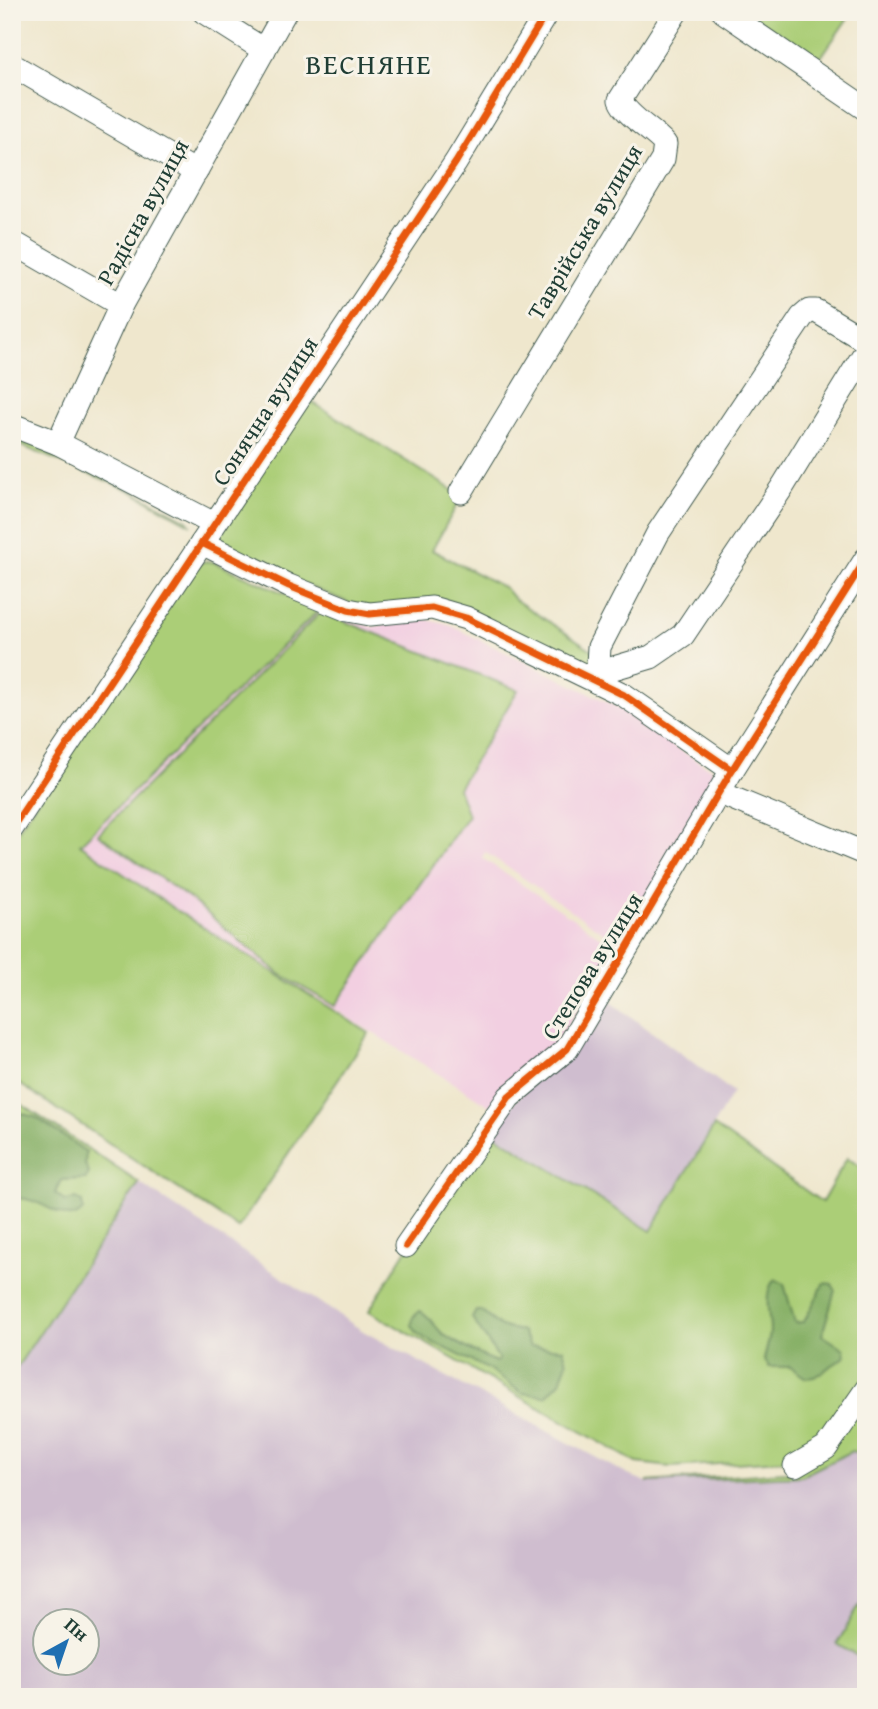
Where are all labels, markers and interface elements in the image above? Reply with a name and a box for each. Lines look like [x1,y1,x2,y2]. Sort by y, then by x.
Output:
district label: ВЕСНЯНЕ [305,43,433,84]
street label: Радісна вулиця [88,132,197,291]
street label: Таврійська вулиця [518,137,651,326]
street label: Сонячна вулиця [203,329,326,492]
street label: Степова вулиця [532,886,651,1046]
north arrow [32,1608,102,1678]
text: Пн [59,1610,96,1648]

